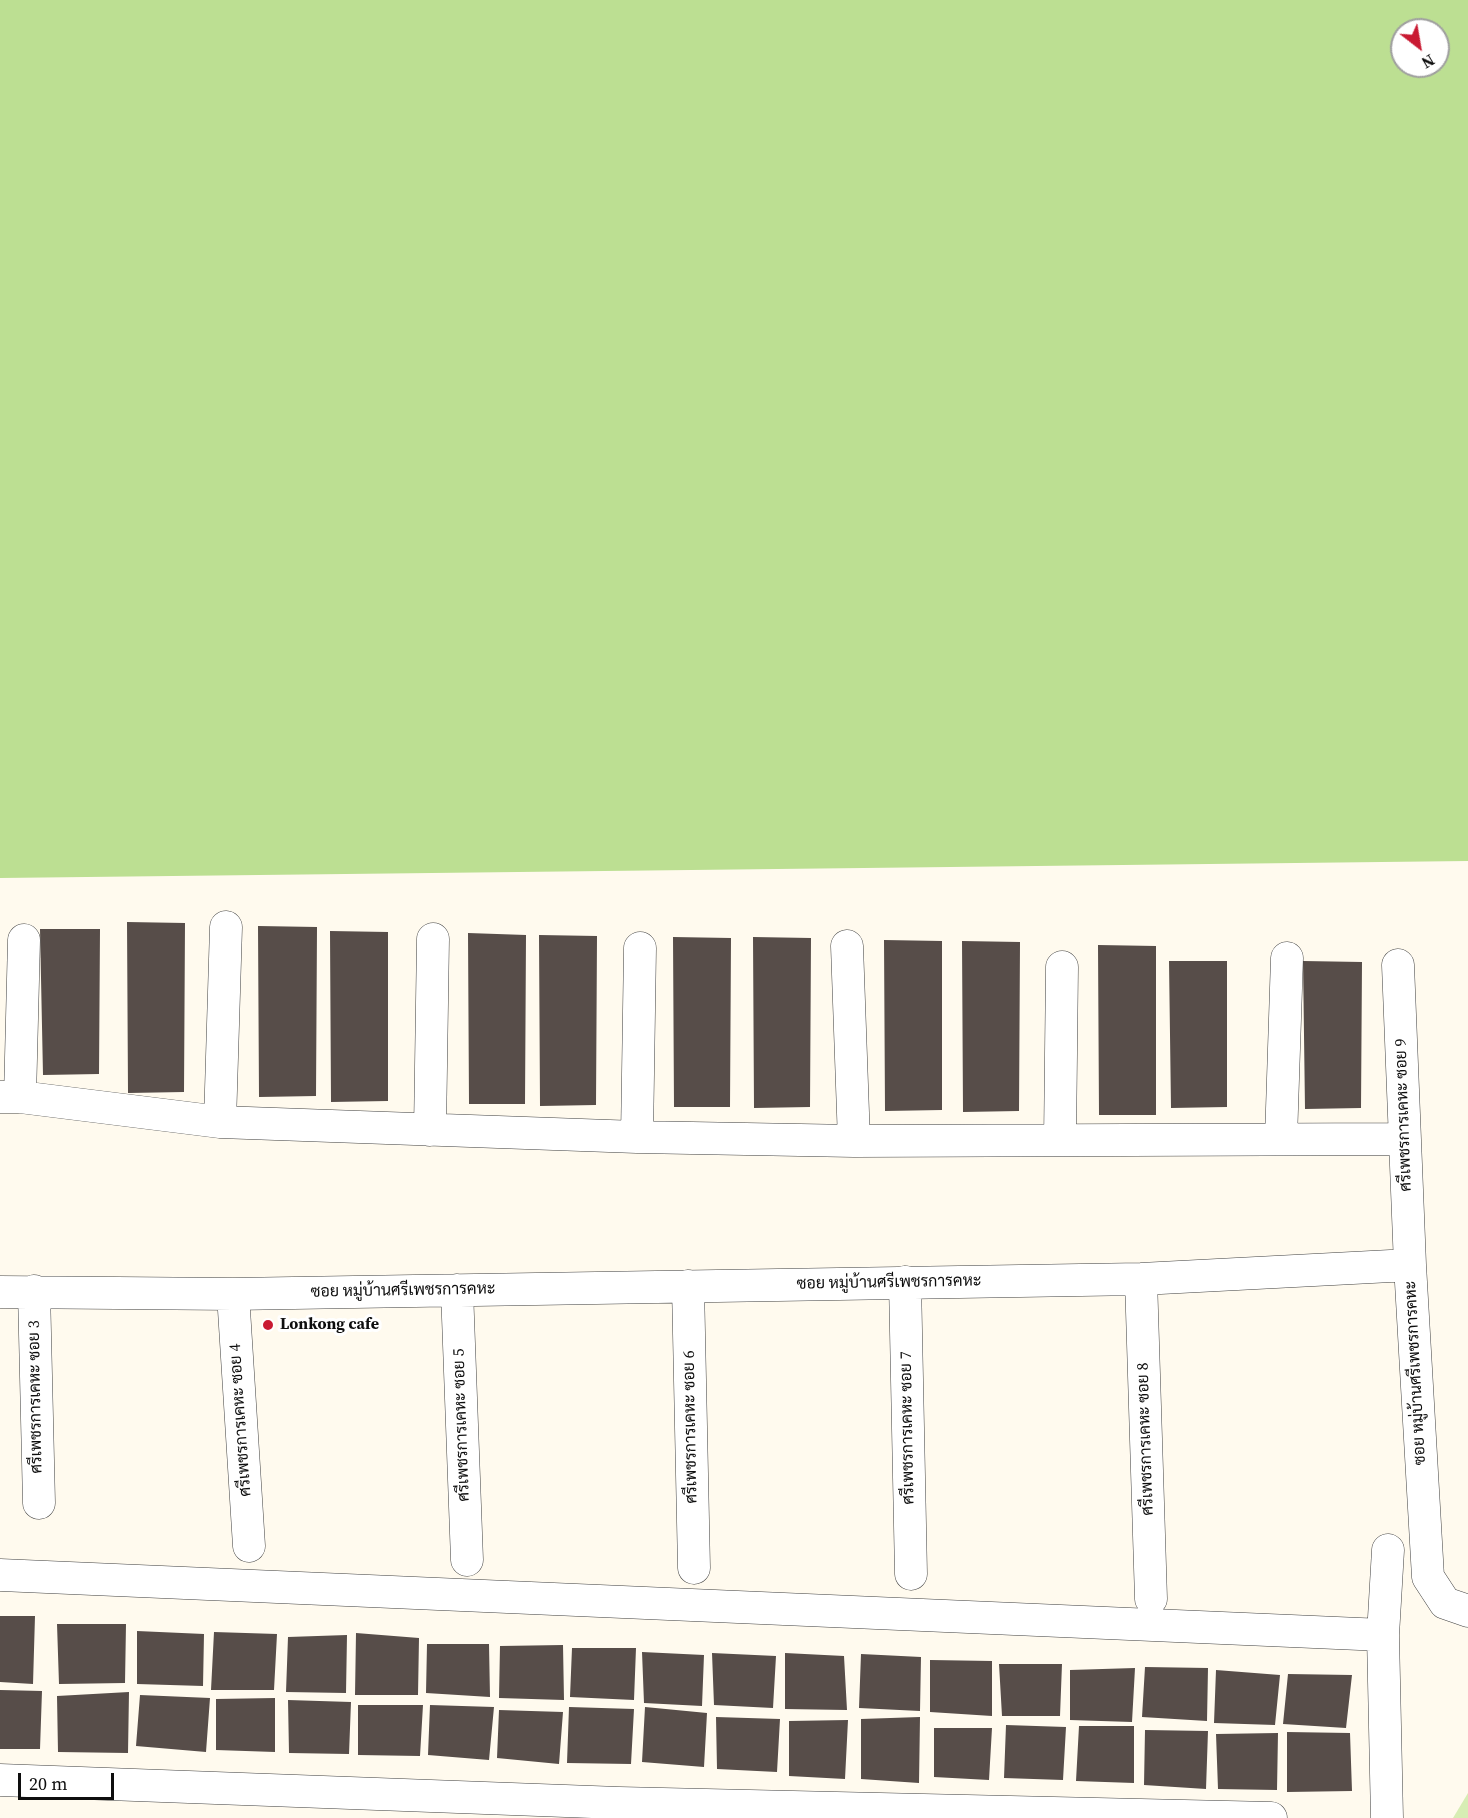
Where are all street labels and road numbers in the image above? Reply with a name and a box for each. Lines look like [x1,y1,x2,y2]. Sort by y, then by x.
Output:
street label: ศรีเพชรการเคหะ ซอย 9 [1392,1038,1416,1192]
street label: ซอย หมู่บ้านศรีเพชรการคหะ [796,1272,982,1294]
street label: ซอย หมู่บ้านศรีเพชรการคหะ [310,1280,496,1302]
street label: ซอย หมู่บ้านศรีเพชรการคหะ [1402,1280,1430,1466]
street label: ศรีเพชรการเคหะ ซอย 3 [25,1320,47,1474]
street label: ศรีเพชรการเคหะ ซอย 4 [226,1343,256,1497]
street label: ศรีเพชรการเคหะ ซอย 5 [450,1348,474,1502]
street label: ศรีเพชรการเคหะ ซอย 6 [680,1350,702,1504]
street label: ศรีเพชรการเคหะ ซอย 7 [897,1351,919,1505]
street label: ศรีเพชรการเคหะ ซอย 8 [1134,1362,1158,1516]

